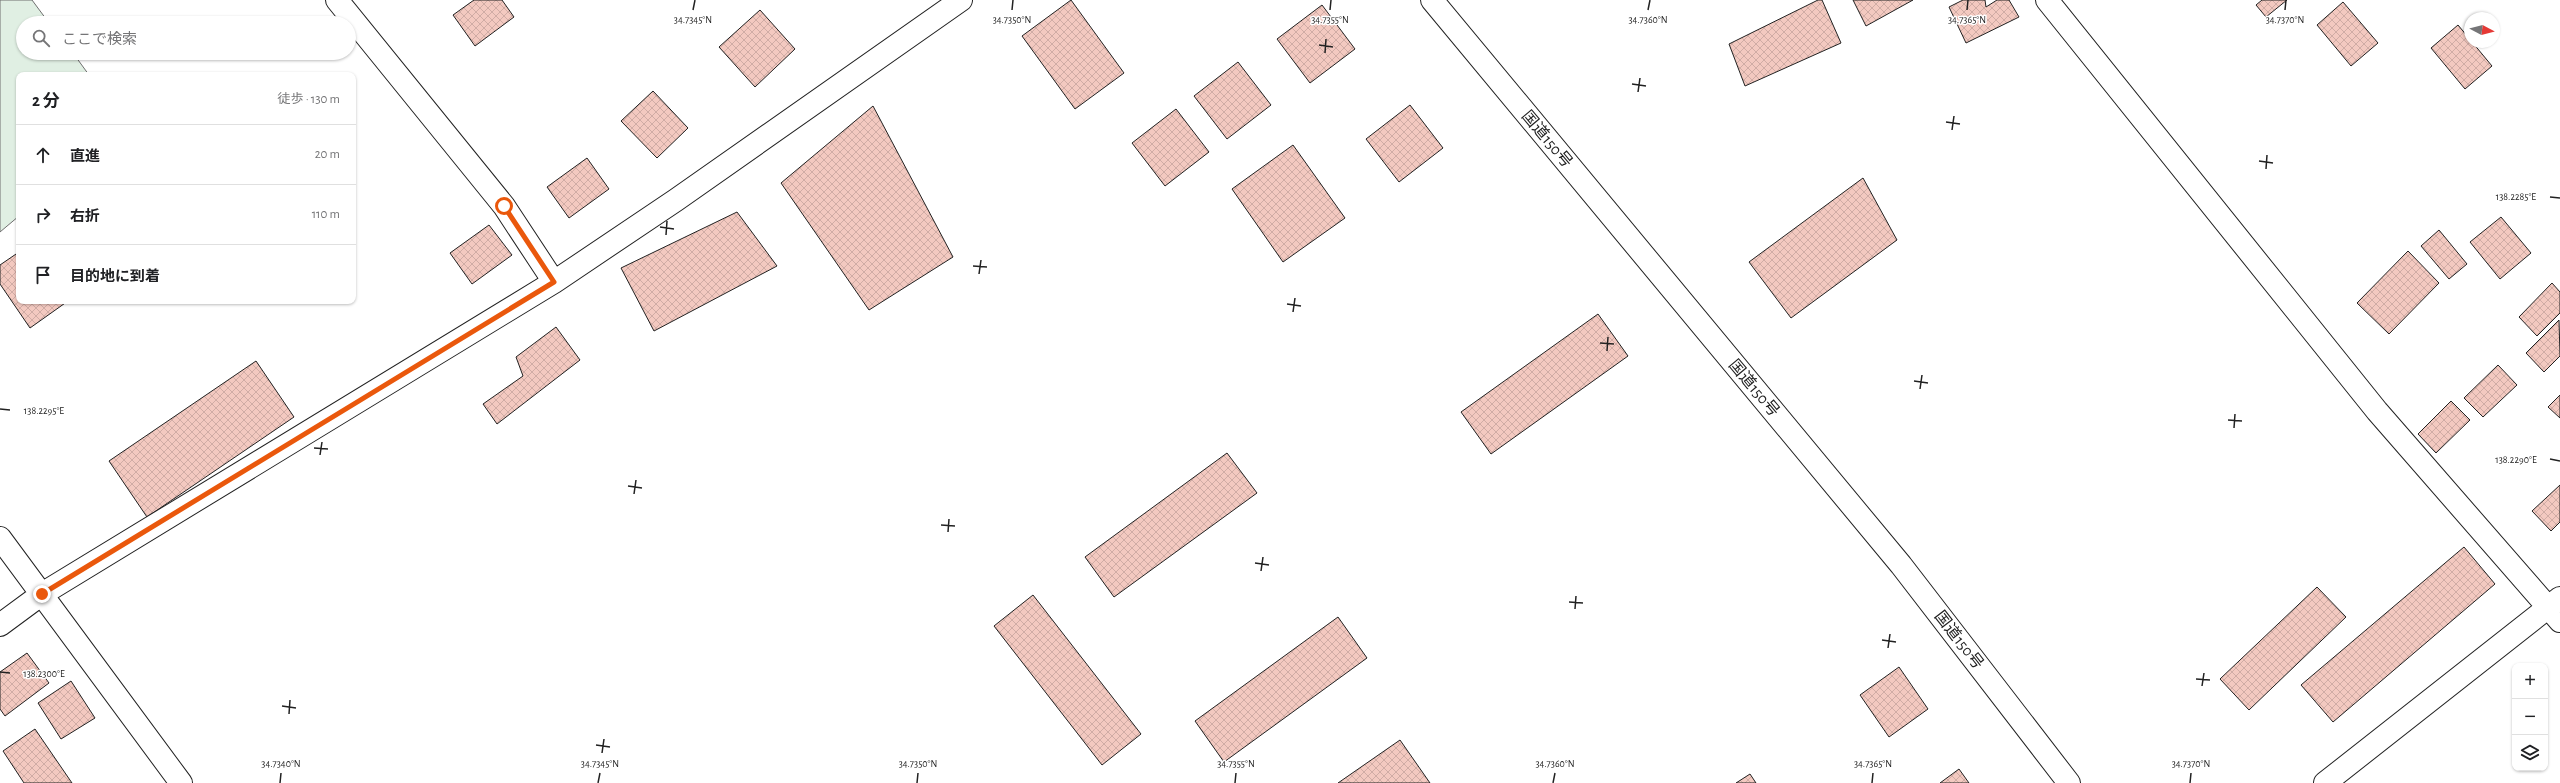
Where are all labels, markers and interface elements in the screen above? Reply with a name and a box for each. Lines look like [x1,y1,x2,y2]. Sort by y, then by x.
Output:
north arrow [2464,12,2500,48]
text: 34.7345°N [674,15,712,25]
text: 34.7350°N [993,15,1031,25]
text: 34.7355°N [1311,15,1349,25]
text: 34.7360°N [1628,15,1668,25]
text: 34.7365°N [1948,15,1986,25]
text: 34.7370°N [2266,15,2304,25]
search box [16,16,356,60]
icon: search [30,27,52,49]
text: ここで検索 [62,32,137,47]
text: 2 分 [32,92,60,109]
text: 徒歩 · 130 m [277,93,340,106]
street label: 国道150号 [1519,107,1576,170]
icon: ahead [32,144,54,166]
text: 20 m [315,148,340,161]
text: 直進 [70,149,100,164]
text: 138.2285°E [2496,192,2536,202]
route start [495,197,513,215]
icon: right [32,204,54,226]
text: 110 m [312,208,340,221]
text: 右折 [70,209,100,224]
icon: arrive [32,264,54,286]
text: 目的地に到着 [70,269,160,284]
street label: 国道150号 [1726,356,1783,419]
text: 138.2295°E [24,406,64,416]
text: 138.2290°E [2495,455,2537,465]
route end [33,585,51,603]
street label: 国道150号 [1932,607,1987,672]
map controls [2512,663,2548,771]
button: + [2512,663,2548,699]
text: 138.2300°E [23,669,65,679]
button: − [2512,699,2548,735]
button: layers [2512,735,2548,771]
text: 34.7340°N [261,759,301,769]
text: 34.7345°N [581,759,619,769]
text: 34.7350°N [899,759,937,769]
text: 34.7355°N [1217,759,1255,769]
text: 34.7360°N [1535,759,1575,769]
text: 34.7365°N [1854,759,1892,769]
text: 34.7370°N [2172,759,2210,769]

